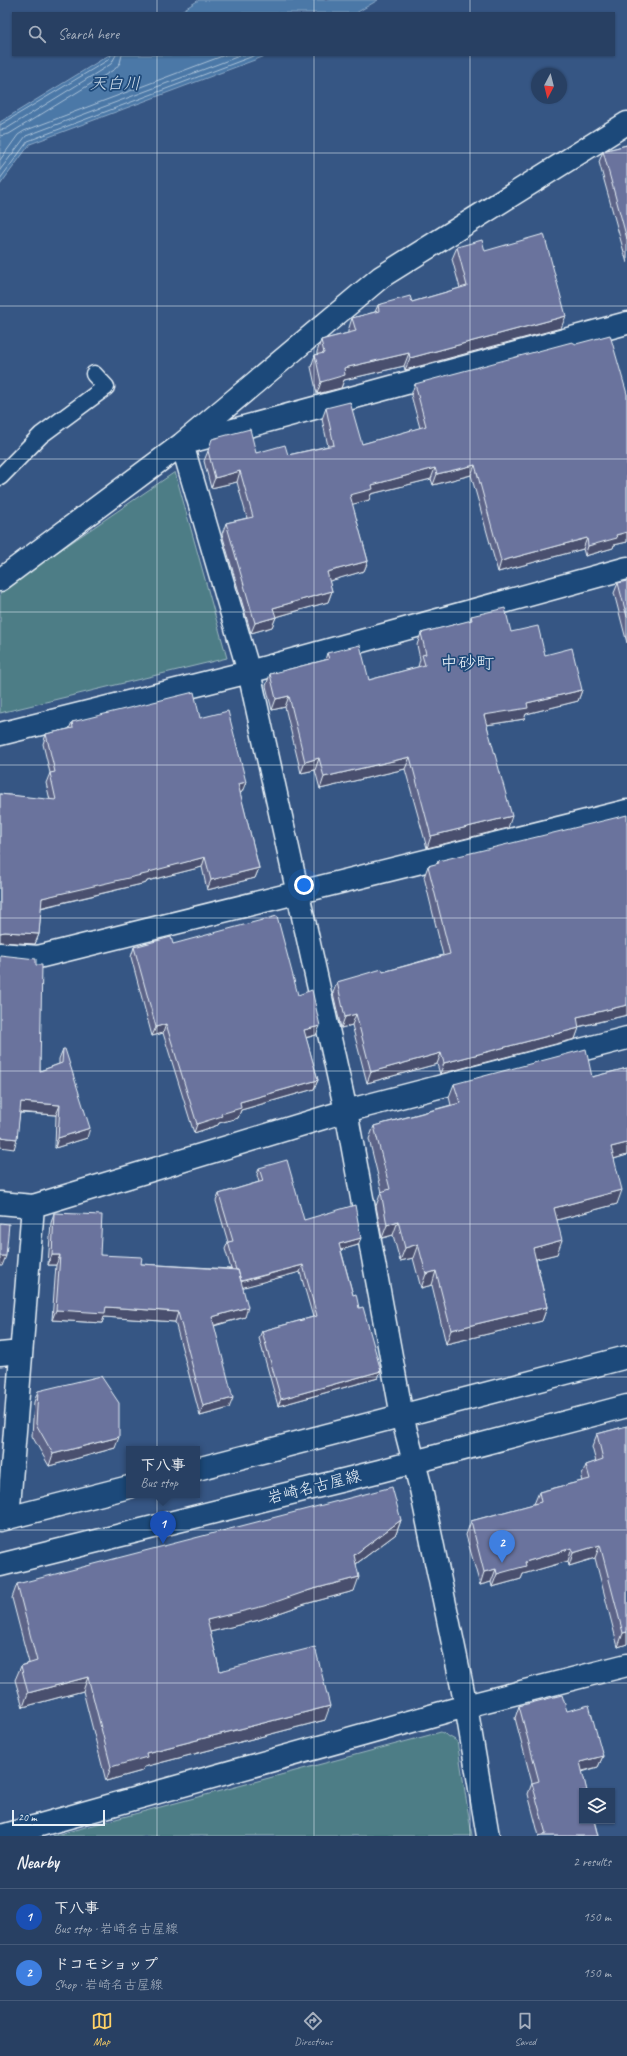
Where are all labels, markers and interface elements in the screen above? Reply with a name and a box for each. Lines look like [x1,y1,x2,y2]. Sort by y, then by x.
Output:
search box [12,12,615,56]
icon: search [26,23,48,45]
text: Search here [58,25,119,44]
north arrow [531,68,567,104]
water label: 天白川 [90,73,141,94]
district label: 中砂町 [440,652,494,674]
your location [294,875,314,895]
popup [126,1446,200,1498]
text: 下八事 [140,1456,186,1475]
street label: 岩崎名古屋線 [265,1466,363,1508]
text: Bus stop [140,1475,178,1491]
pin: 1 [150,1511,176,1544]
pin: 2 [489,1530,515,1563]
map controls [579,1788,615,1824]
button: layers [579,1788,615,1824]
scale bar [12,1808,105,1827]
text: 20 m [18,1810,37,1824]
text: Nearby [16,1852,59,1873]
text: 2 results [573,1854,611,1870]
text: 下八事 [54,1899,99,1918]
text: 1 [26,1909,32,1925]
text: 150 m [583,1909,611,1925]
text: Bus stop · 岩崎名古屋線 [54,1921,178,1937]
text: ドコモショップ [54,1955,158,1974]
text: 2 [26,1965,32,1981]
text: 150 m [583,1965,611,1981]
text: Shop · 岩崎名古屋線 [54,1977,163,1993]
tab: Map [91,2010,113,2048]
tab: Directions [294,2010,333,2048]
tab: Saved [514,2010,536,2048]

